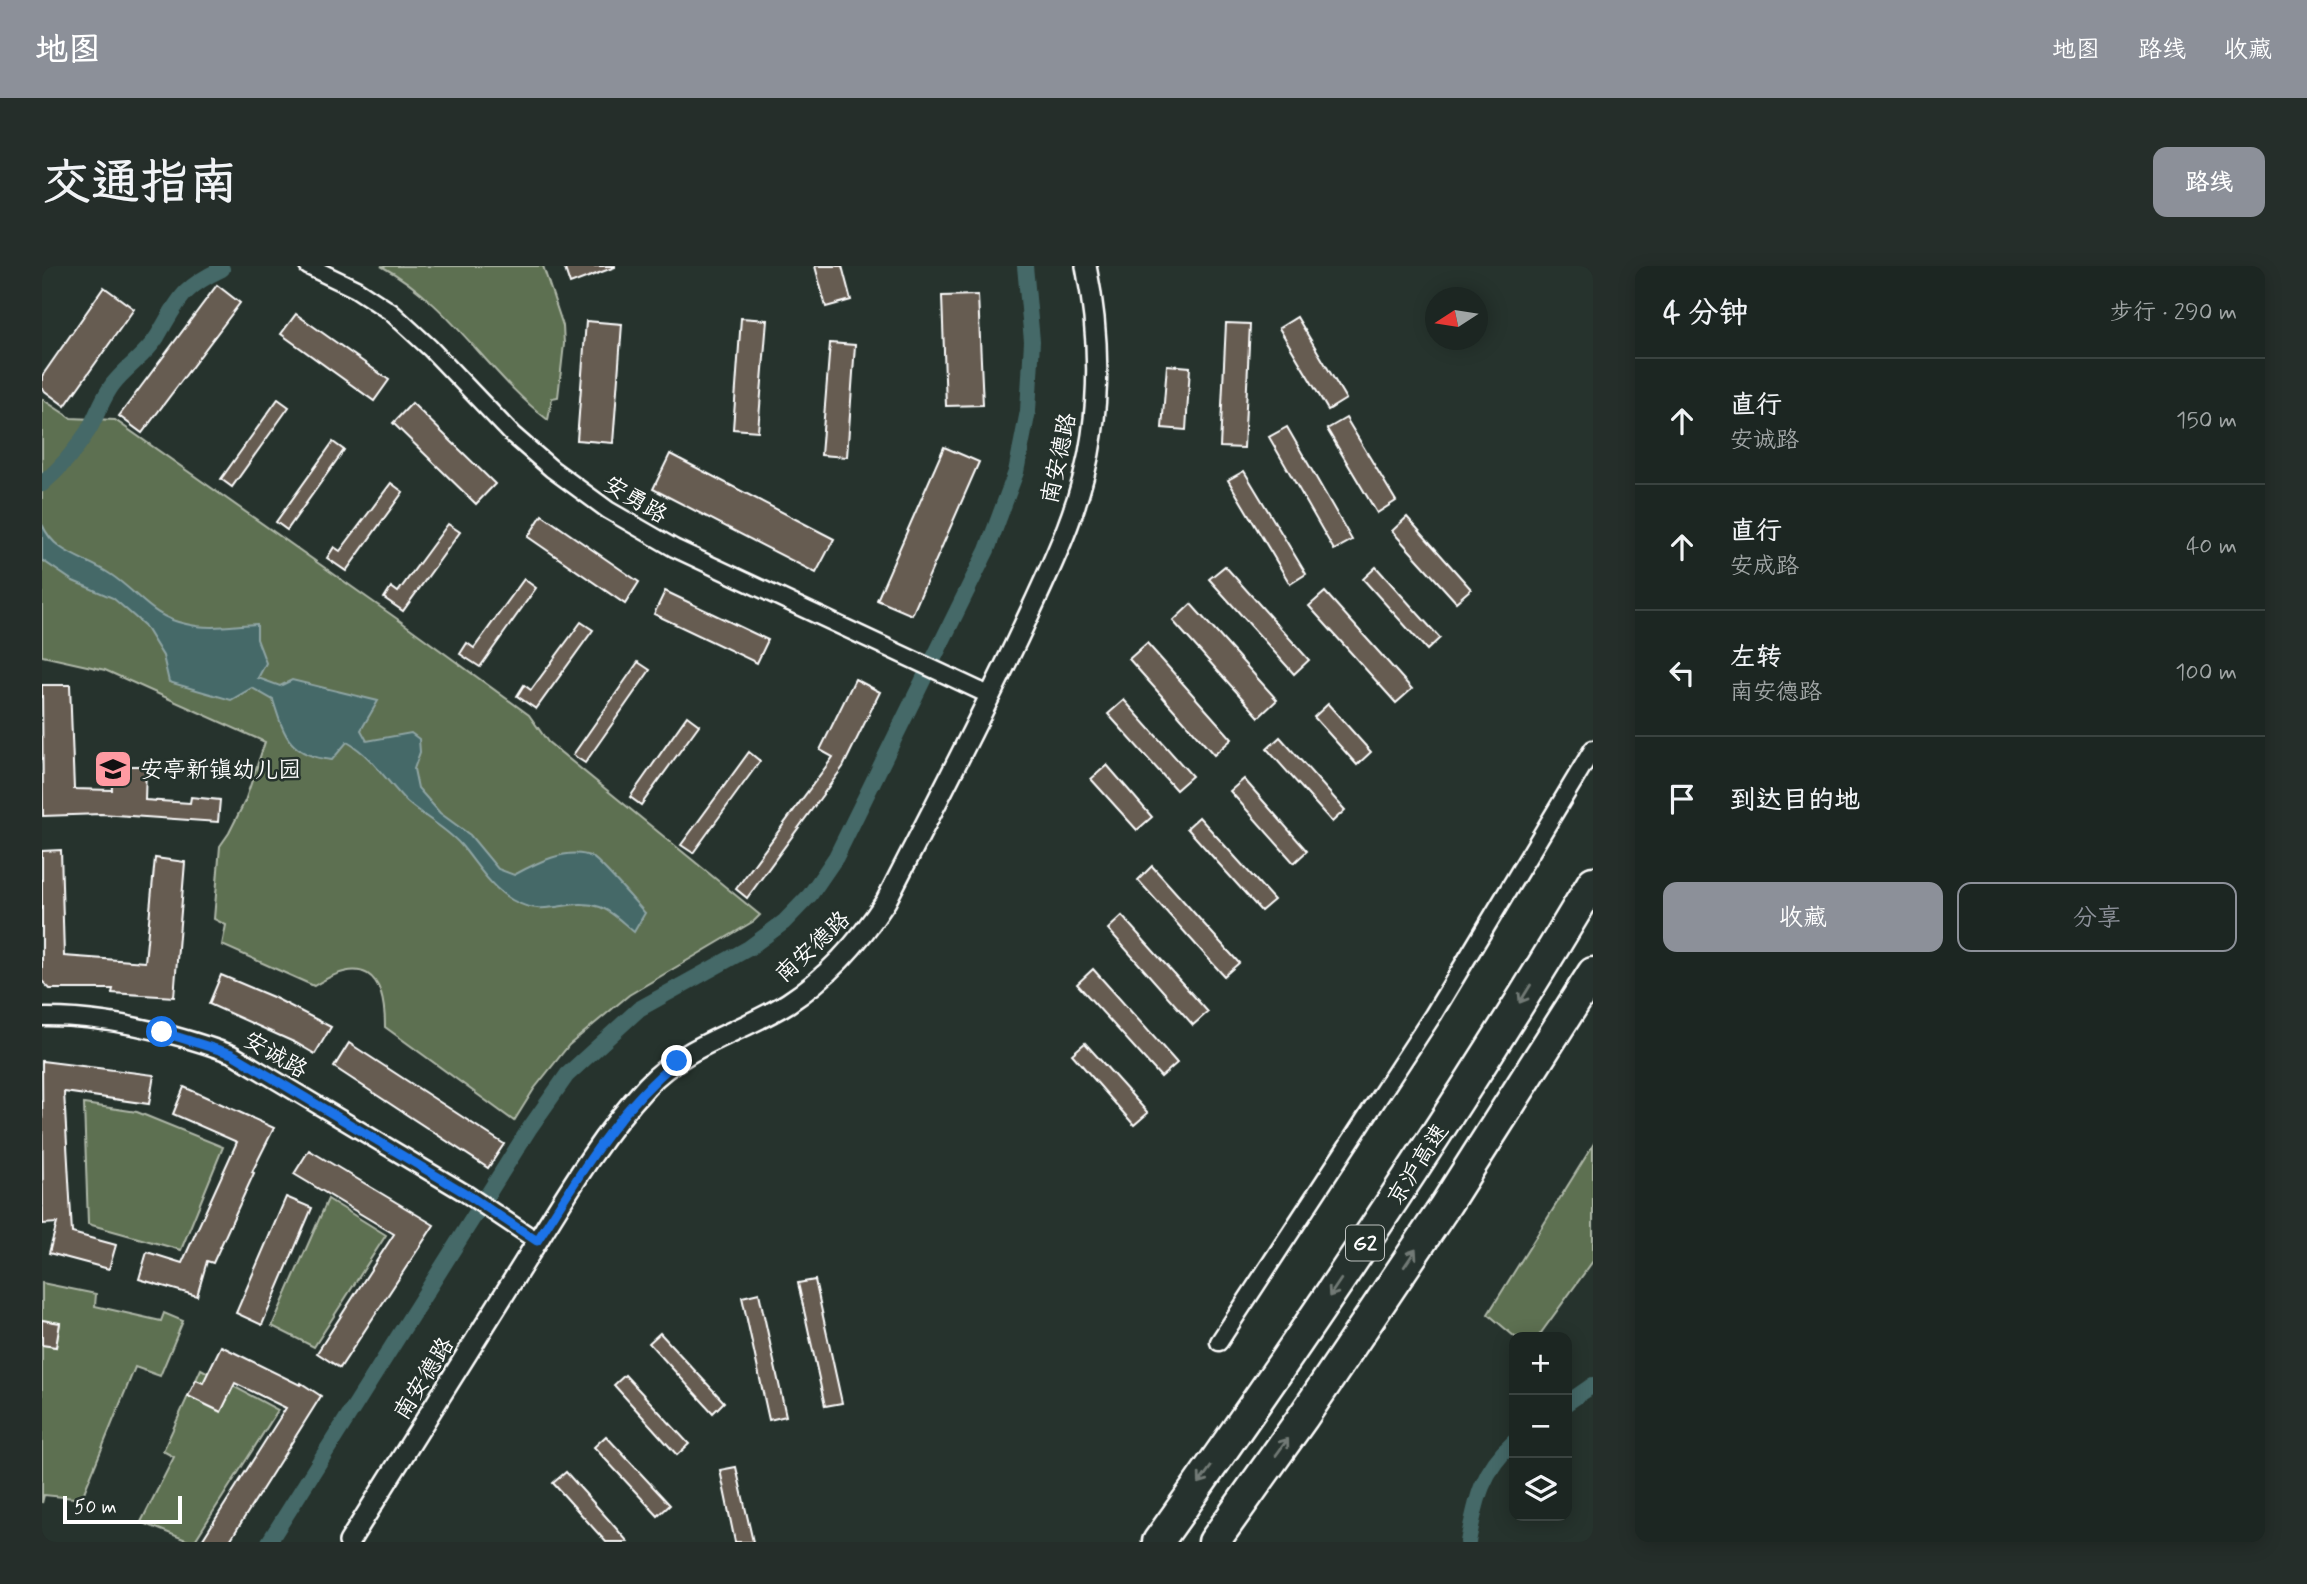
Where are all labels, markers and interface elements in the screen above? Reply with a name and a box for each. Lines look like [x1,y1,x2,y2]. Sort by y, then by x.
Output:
text: 地图 [35,29,101,73]
text: 地图 [2052,35,2100,66]
text: 路线 [2138,35,2186,66]
text: 收藏 [2224,35,2272,66]
button: 路线 [2153,147,2265,217]
text: 交通指南 [42,152,238,217]
north arrow [1425,287,1488,350]
text: 4 分钟 [1663,294,1749,333]
text: 步行 · 290 m [2110,298,2237,328]
text: 直行 [1730,389,1782,423]
icon: ahead [1663,402,1701,440]
text: 150 m [2176,406,2237,436]
street label: 南安德路 [1036,410,1084,507]
text: 安诚路 [1730,426,1799,456]
street label: 安勇路 [598,470,672,531]
text: 直行 [1730,515,1782,549]
icon: ahead [1663,528,1701,566]
text: 40 m [2186,532,2237,562]
text: 安成路 [1730,552,1799,582]
text: 左转 [1730,641,1782,675]
icon: left [1663,654,1701,692]
text: 100 m [2175,658,2237,688]
text: 南安德路 [1730,678,1822,708]
school or university icon: 安亭新镇幼儿园 [92,748,134,790]
place label: 安亭新镇幼儿园 [140,756,301,786]
icon: arrive [1663,780,1701,818]
text: 到达目的地 [1730,784,1860,818]
button: 收藏 [1663,882,1943,952]
button: 分享 [1957,882,2237,952]
street label: 南安德路 [769,905,857,990]
one-way arrow [1518,984,1532,1004]
route start [146,1016,177,1047]
street label: 安诚路 [238,1025,312,1086]
route end [661,1045,692,1076]
street label: 京沪高速 [1381,1118,1456,1212]
road number: G2 [1346,1226,1384,1261]
one-way arrow [1402,1249,1417,1268]
one-way arrow [1328,1278,1342,1297]
street label: 南安德路 [388,1332,462,1426]
map controls [1509,1332,1572,1521]
button: + [1509,1332,1572,1395]
button: − [1509,1395,1572,1458]
one-way arrow [1275,1438,1289,1457]
button: layers [1509,1458,1572,1521]
one-way arrow [1198,1465,1213,1484]
scale bar [63,1493,182,1525]
text: 50 m [74,1495,117,1520]

